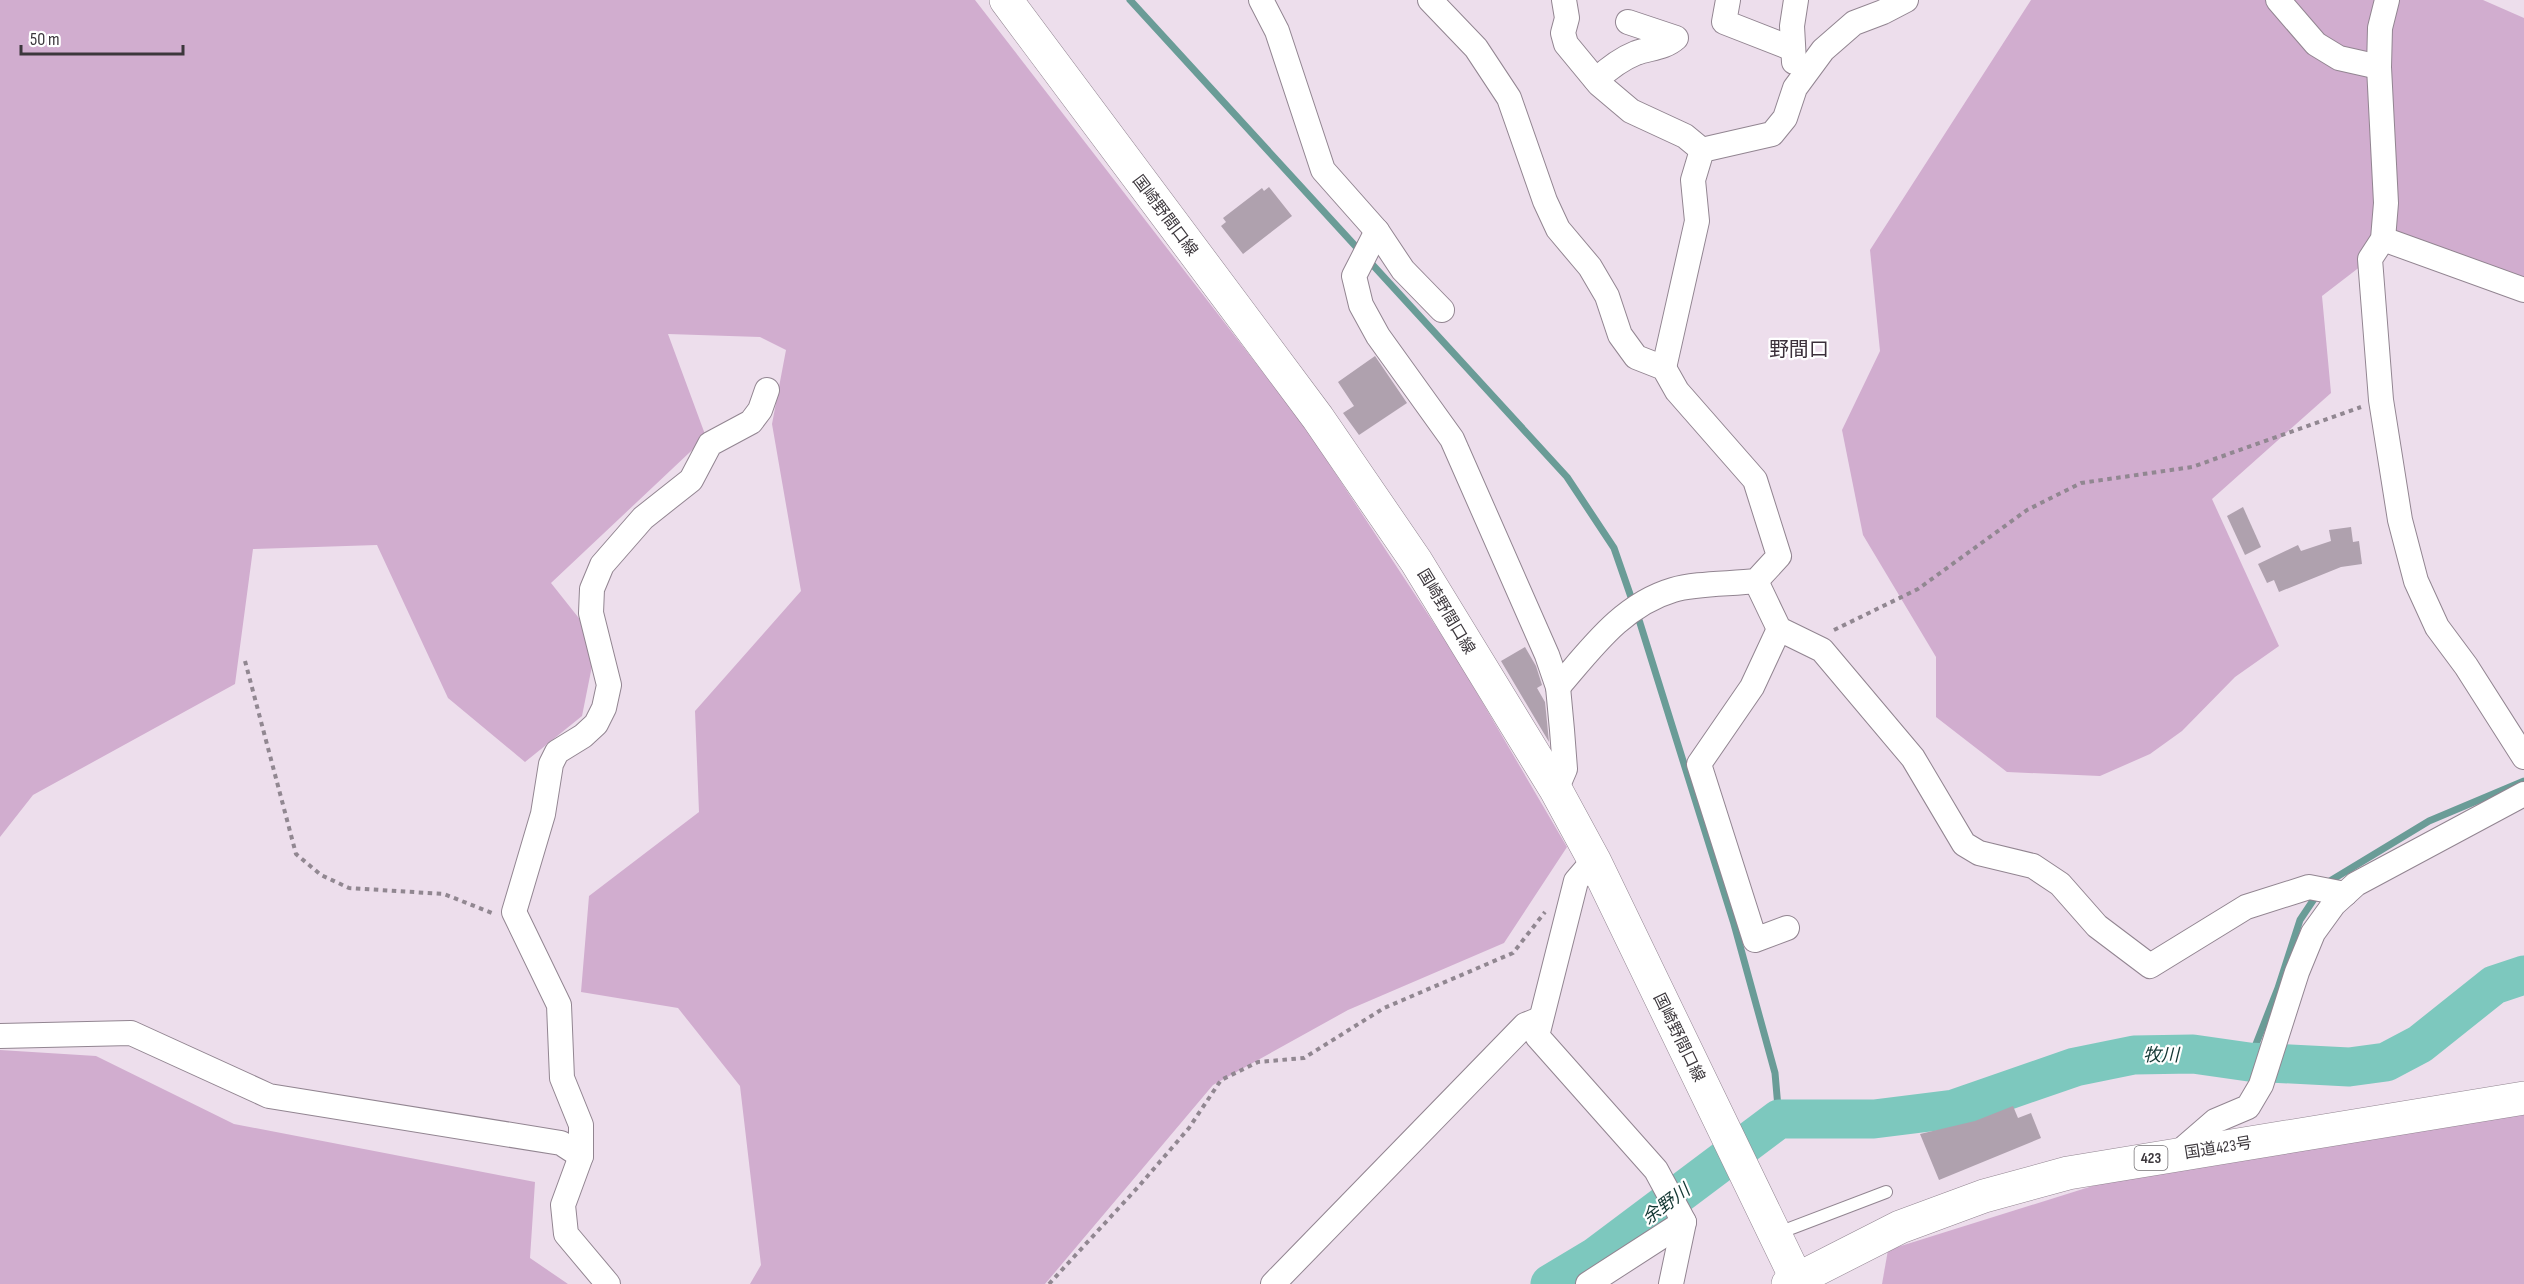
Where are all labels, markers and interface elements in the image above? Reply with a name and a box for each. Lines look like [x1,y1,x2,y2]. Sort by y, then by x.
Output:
scale bar [21,18,183,56]
text: 50 m [30,29,60,50]
street label: 国崎野間口線 [1128,172,1201,260]
district label: 野間口 [1769,338,1829,362]
street label: 国崎野間口線 [1413,566,1479,658]
street label: 国崎野間口線 [1649,990,1708,1085]
water label: 牧川 [2143,1045,2181,1066]
street label: 国道423号 [2183,1134,2253,1163]
road number: 423 [2134,1146,2168,1170]
water label: 余野川 [1638,1179,1696,1229]

